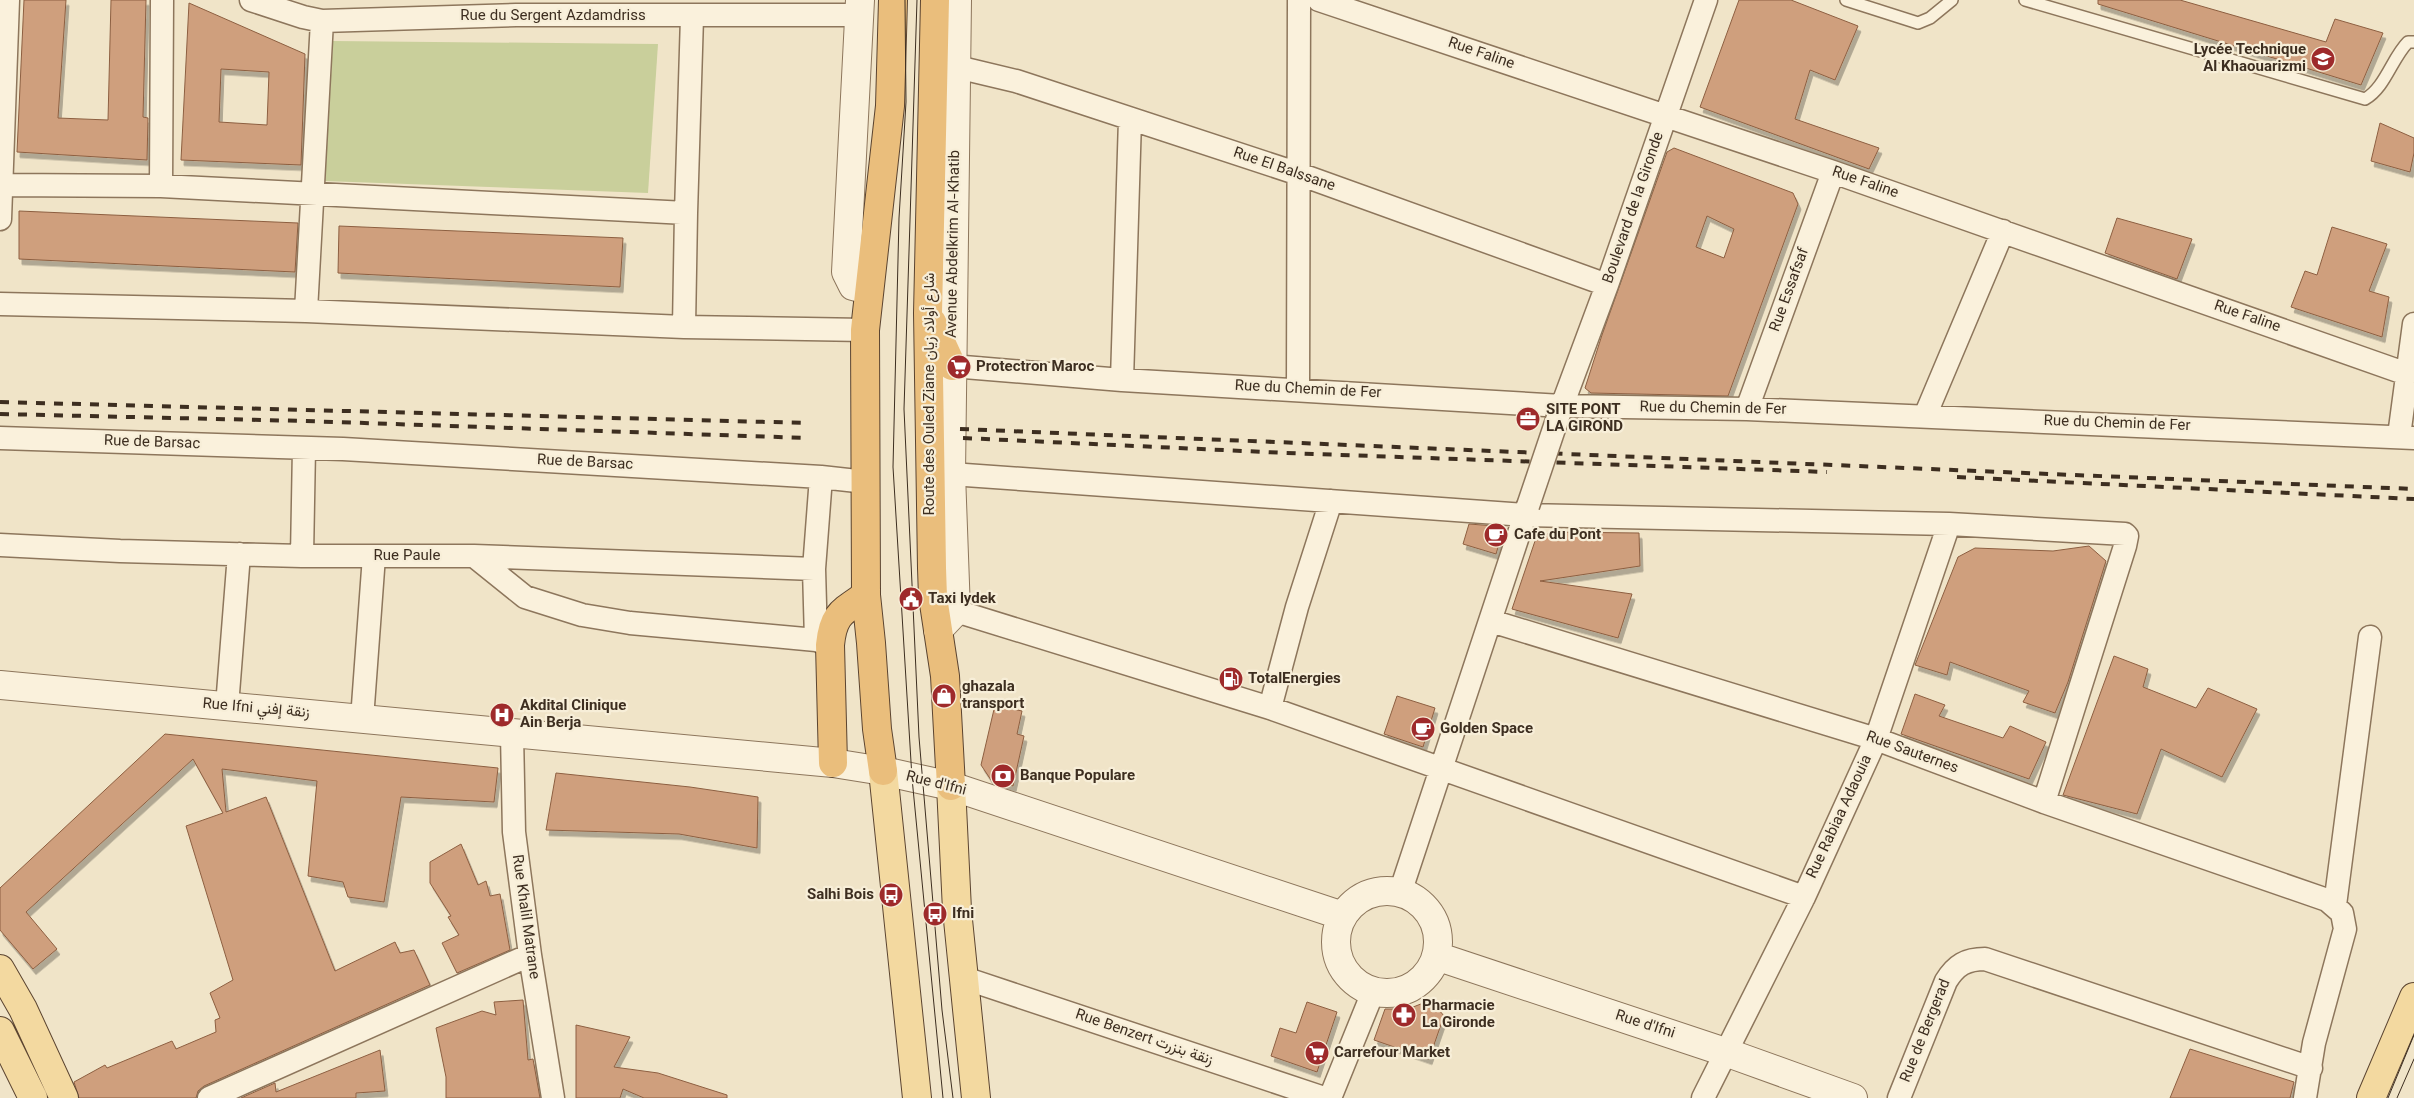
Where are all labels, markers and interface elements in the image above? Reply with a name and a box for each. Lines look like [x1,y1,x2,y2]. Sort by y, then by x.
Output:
street label: Rue du Sergent Azdamdriss [460,5,646,28]
street label: Rue Faline [1445,32,1518,76]
place label: Lycée Technique Al Khaouarizmi [2194,39,2306,79]
school or university icon: Lycée Technique Al Khaouarizmi [2310,46,2336,72]
street label: Boulevard de la Gironde [1597,129,1671,287]
street label: Rue El Balssane [1230,142,1338,198]
street label: Avenue Abdelkrim Al-Khatib [941,150,967,338]
street label: Rue Faline [1829,161,1902,205]
street label: Rue Essafsaf [1764,244,1816,335]
street label: Route des Ouled Ziane شارع أولاد زيان [919,272,942,515]
street label: Rue Faline [2211,295,2284,339]
supermarket icon: Protectron Maroc [946,354,972,380]
place label: Protectron Maroc [976,356,1095,379]
street label: Rue du Chemin de Fer [1234,375,1382,405]
street label: Rue du Chemin de Fer [1639,396,1787,422]
place label: SITE PONT LA GIROND [1546,399,1623,439]
office icon: SITE PONT LA GIROND [1515,406,1541,432]
street label: Rue du Chemin de Fer [2043,410,2191,438]
street label: Rue de Barsac [103,430,201,456]
street label: Rue de Barsac [536,449,634,477]
cafe icon: Cafe du Pont [1483,522,1509,548]
place label: Cafe du Pont [1514,524,1601,547]
street label: Rue Paule [374,545,440,568]
public building icon: Taxi lydek [898,586,924,612]
place label: Taxi lydek [928,588,997,611]
fuel station icon: TotalEnergies [1218,666,1244,692]
place label: TotalEnergies [1248,668,1341,691]
place label: ghazala transport [962,676,1024,716]
shop icon: ghazala transport [931,683,957,709]
street label: Rue Ifni زنقة إفني [201,693,311,725]
place label: Akdital Clinique Ain Berja [520,695,626,735]
hospital icon: Akdital Clinique Ain Berja [489,702,515,728]
cafe icon: Golden Space [1410,716,1436,742]
place label: Golden Space [1440,718,1533,741]
street label: Rue Sauternes [1863,726,1961,780]
street label: Rue Rabiaa Adaouia [1801,751,1879,883]
bank icon: Banque Populare [990,763,1016,789]
street label: Rue d'Ifni [903,765,969,803]
place label: Banque Populare [1020,765,1135,788]
street label: Rue Khalil Matrane [505,853,545,981]
bus stop icon: Salhi Bois [878,882,904,908]
place label: Salhi Bois [807,884,874,907]
bus stop icon: Ifni [922,901,948,927]
place label: Ifni [952,903,974,926]
street label: Rue de Bergerad [1895,976,1957,1086]
place label: Pharmacie La Gironde [1422,995,1495,1035]
pharmacy icon: Pharmacie La Gironde [1391,1002,1417,1028]
street label: Rue Benzert زنقة بنزرت [1072,1004,1216,1072]
street label: Rue d'Ifni [1612,1005,1678,1045]
supermarket icon: Carrefour Market [1304,1040,1330,1066]
place label: Carrefour Market [1334,1042,1450,1065]

